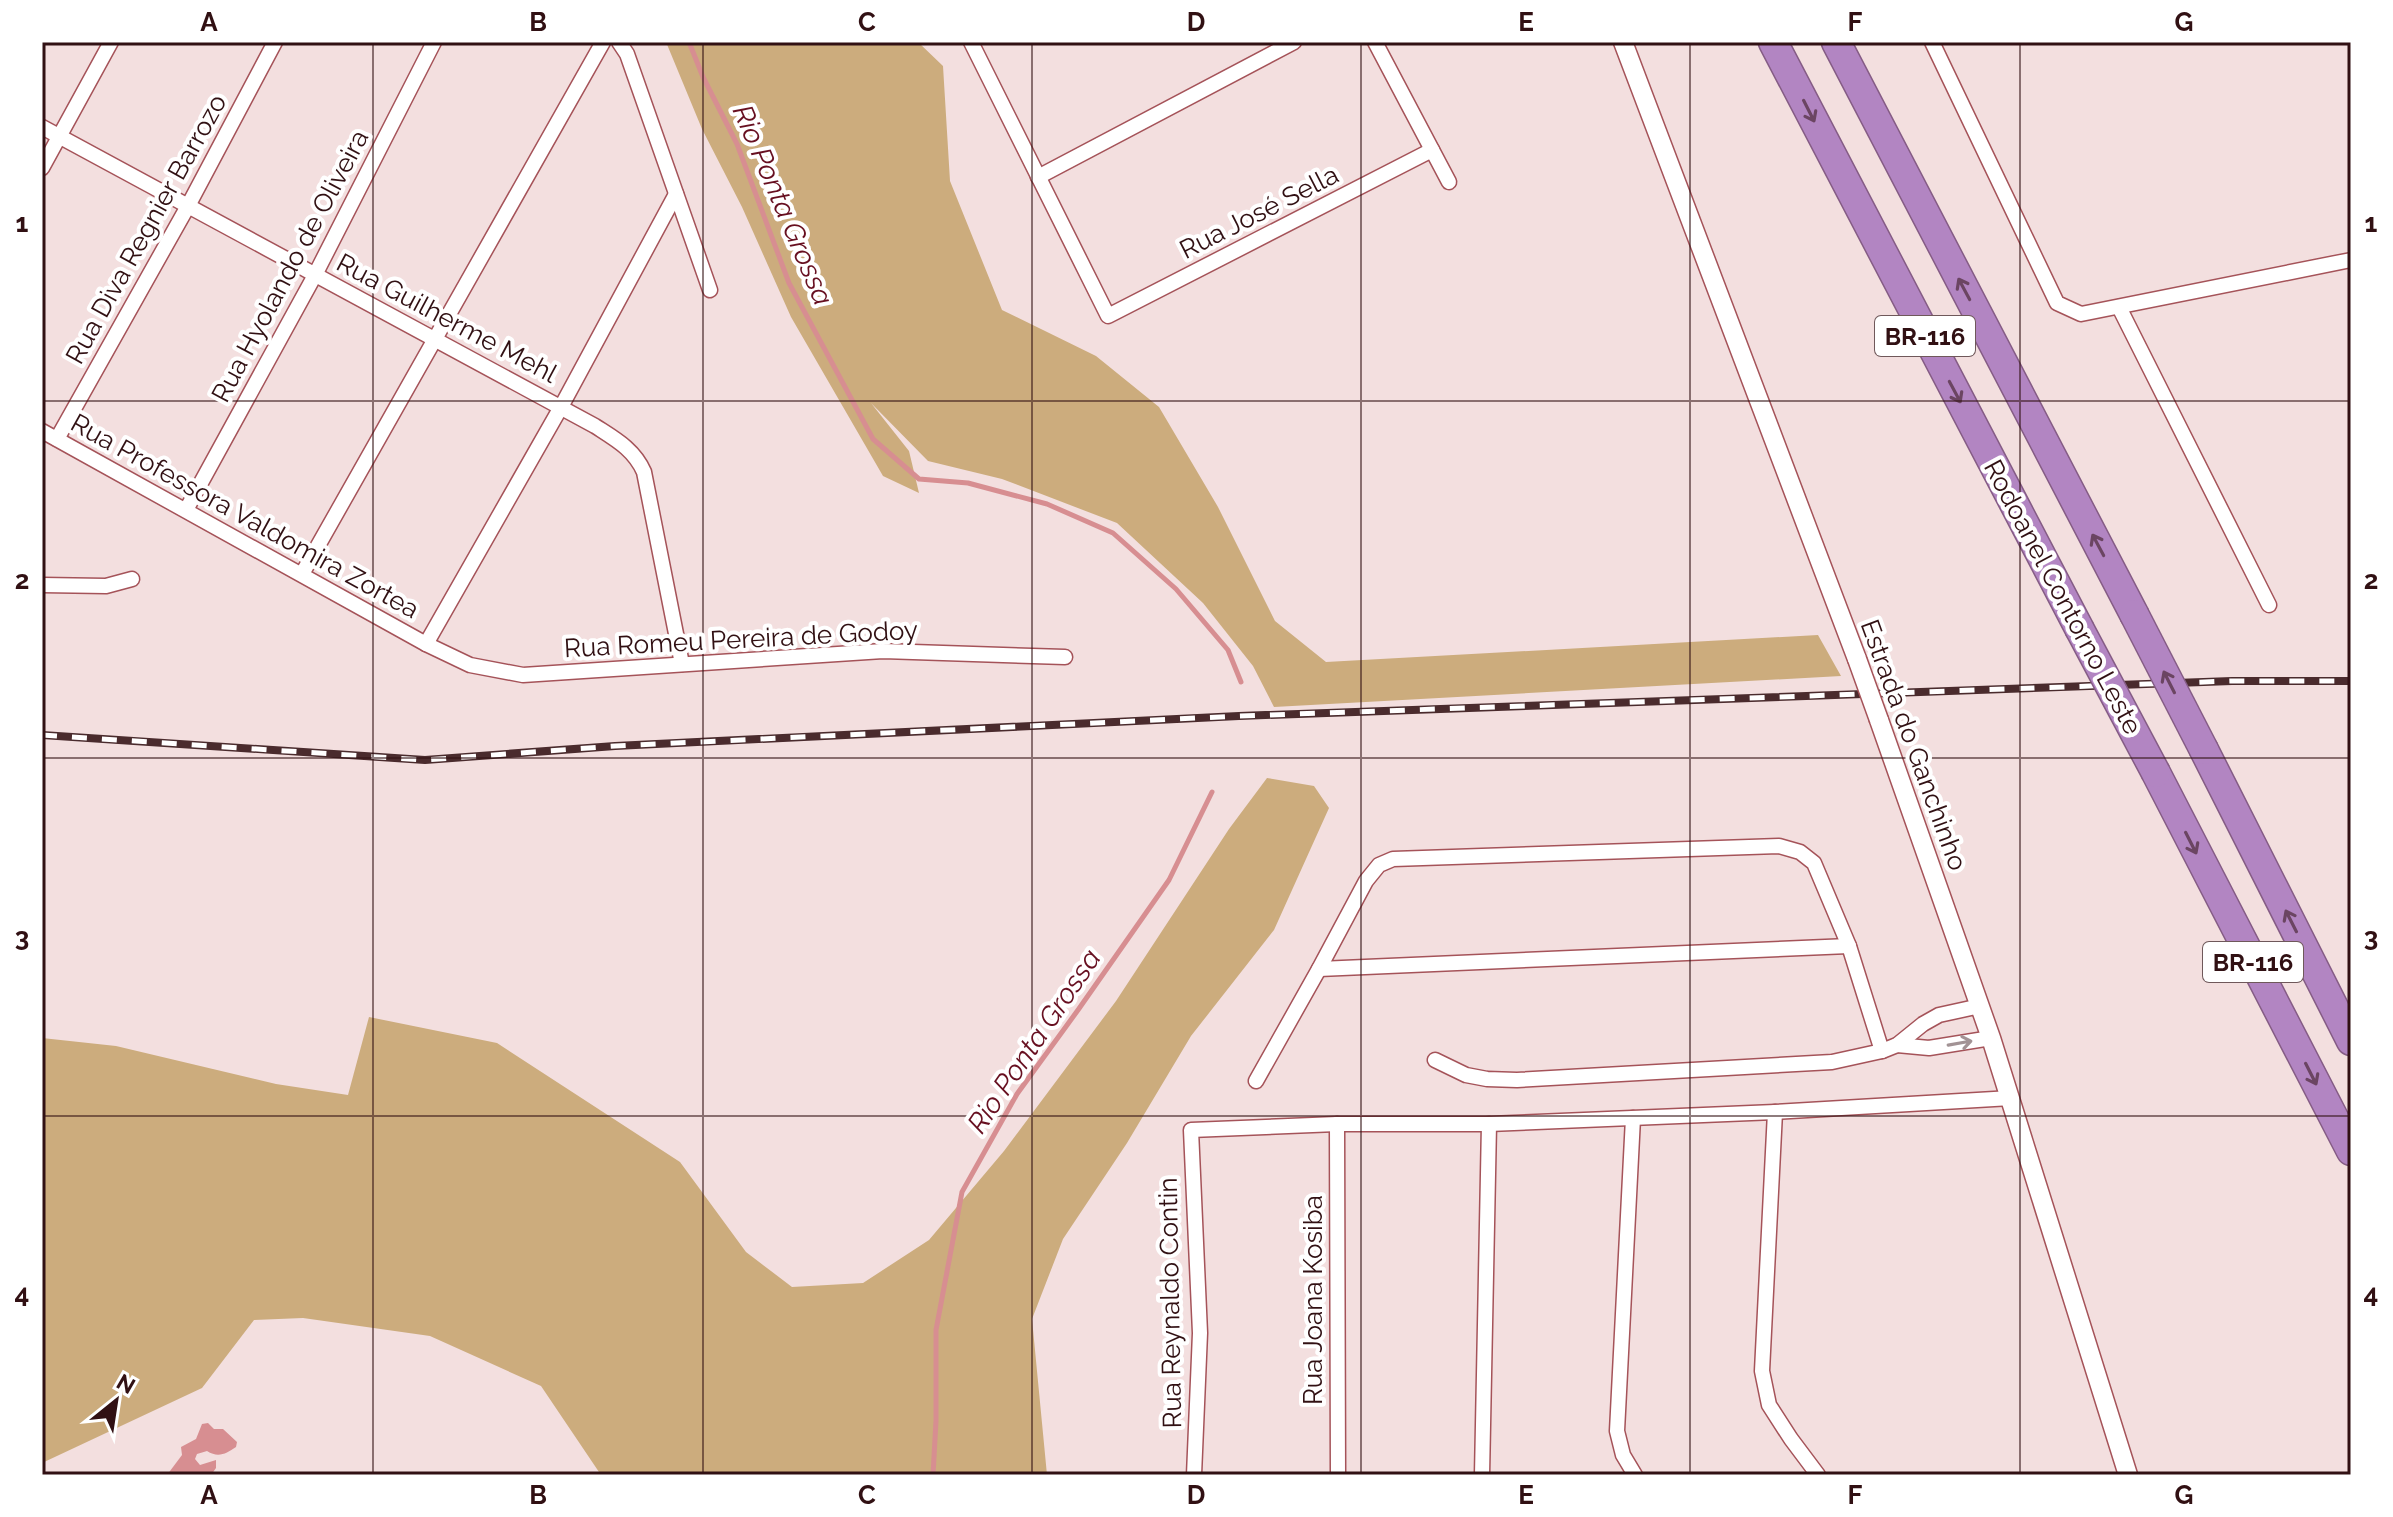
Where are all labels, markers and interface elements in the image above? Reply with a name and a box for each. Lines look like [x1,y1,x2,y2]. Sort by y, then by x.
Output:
text: A [200,7,218,37]
text: B [529,7,547,37]
text: C [858,7,876,37]
text: D [1187,7,1205,37]
text: E [1518,7,1534,37]
text: F [1848,7,1863,37]
text: G [2175,7,2193,37]
street label: Rua Diva Regnier Barrozo [59,89,233,369]
one-way arrow [1802,99,1818,123]
water label: Rio Ponta Grossa [726,100,840,310]
street label: Rua Hyolando de Oliveira [205,125,375,407]
street label: Rua José Sella [1175,159,1343,265]
text: 1 [16,208,29,238]
text: 1 [2365,208,2378,238]
street label: Rua Guilherme Mehl [332,247,563,389]
one-way arrow [1956,278,1972,302]
road number: BR-116 [1875,316,1975,356]
one-way arrow [1947,379,1963,403]
street label: Rua Professora Valdomira Zortea [66,408,424,624]
street label: Rodoanel Contorno Leste [1978,455,2148,739]
one-way arrow [2089,533,2105,557]
text: 2 [15,565,29,595]
text: 2 [2364,565,2378,595]
street label: Rua Romeu Pereira de Godoy [563,615,919,663]
street label: Estrada do Ganchinho [1855,616,1973,874]
one-way arrow [2161,670,2176,694]
one-way arrow [2184,830,2200,854]
one-way arrow [2282,910,2298,934]
text: 3 [15,922,29,952]
text: 3 [2364,922,2378,952]
road number: BR-116 [2203,942,2303,982]
water label: Rio Ponta Grossa [960,943,1108,1139]
one-way arrow [1946,1035,1972,1050]
one-way arrow [2303,1061,2319,1085]
street label: Rua Reynaldo Contin [1153,1177,1187,1429]
street label: Rua Joana Kosiba [1298,1195,1328,1405]
text: 4 [15,1279,29,1309]
text: 4 [2364,1279,2378,1309]
north arrow [76,1361,156,1441]
text: N [112,1368,140,1399]
text: A [200,1480,218,1510]
text: B [529,1480,547,1510]
text: C [858,1480,876,1510]
text: D [1187,1480,1205,1510]
text: E [1518,1480,1534,1510]
text: F [1848,1480,1863,1510]
text: G [2175,1480,2193,1510]

